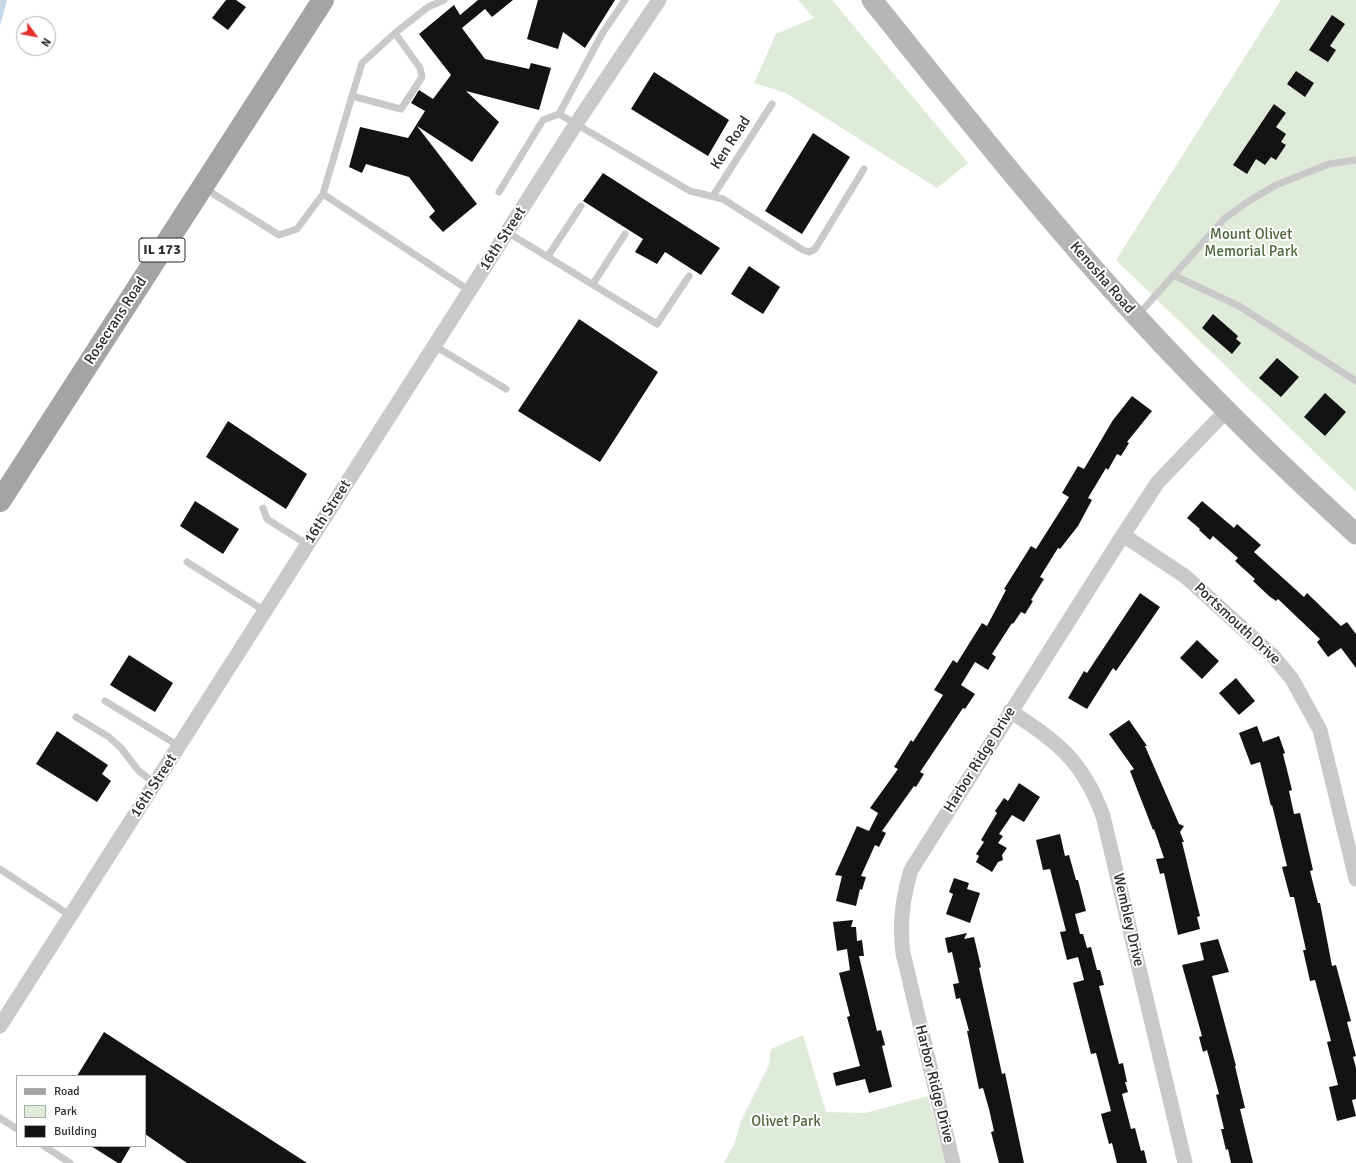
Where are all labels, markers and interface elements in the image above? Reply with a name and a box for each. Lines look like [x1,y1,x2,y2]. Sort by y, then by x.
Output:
north arrow [16,16,56,56]
text: N [38,35,53,49]
street label: Ken Road [707,113,755,173]
street label: 16th Street [476,204,530,274]
park label: Mount Olivet Memorial Park [1204,226,1298,261]
road number: IL 173 [139,238,185,262]
street label: Kenosha Road [1066,238,1138,318]
street label: Rosecrans Road [81,274,151,368]
street label: 16th Street [301,477,355,547]
street label: Portsmouth Drive [1190,579,1284,669]
street label: Harbor Ridge Drive [940,704,1020,816]
street label: 16th Street [127,751,181,821]
street label: Wembley Drive [1109,872,1147,968]
street label: Harbor Ridge Drive [911,1023,957,1145]
legend [16,1075,146,1147]
text: Road [54,1084,80,1099]
text: Park [54,1104,77,1119]
park label: Olivet Park [751,1113,821,1131]
text: Building [54,1124,97,1139]

